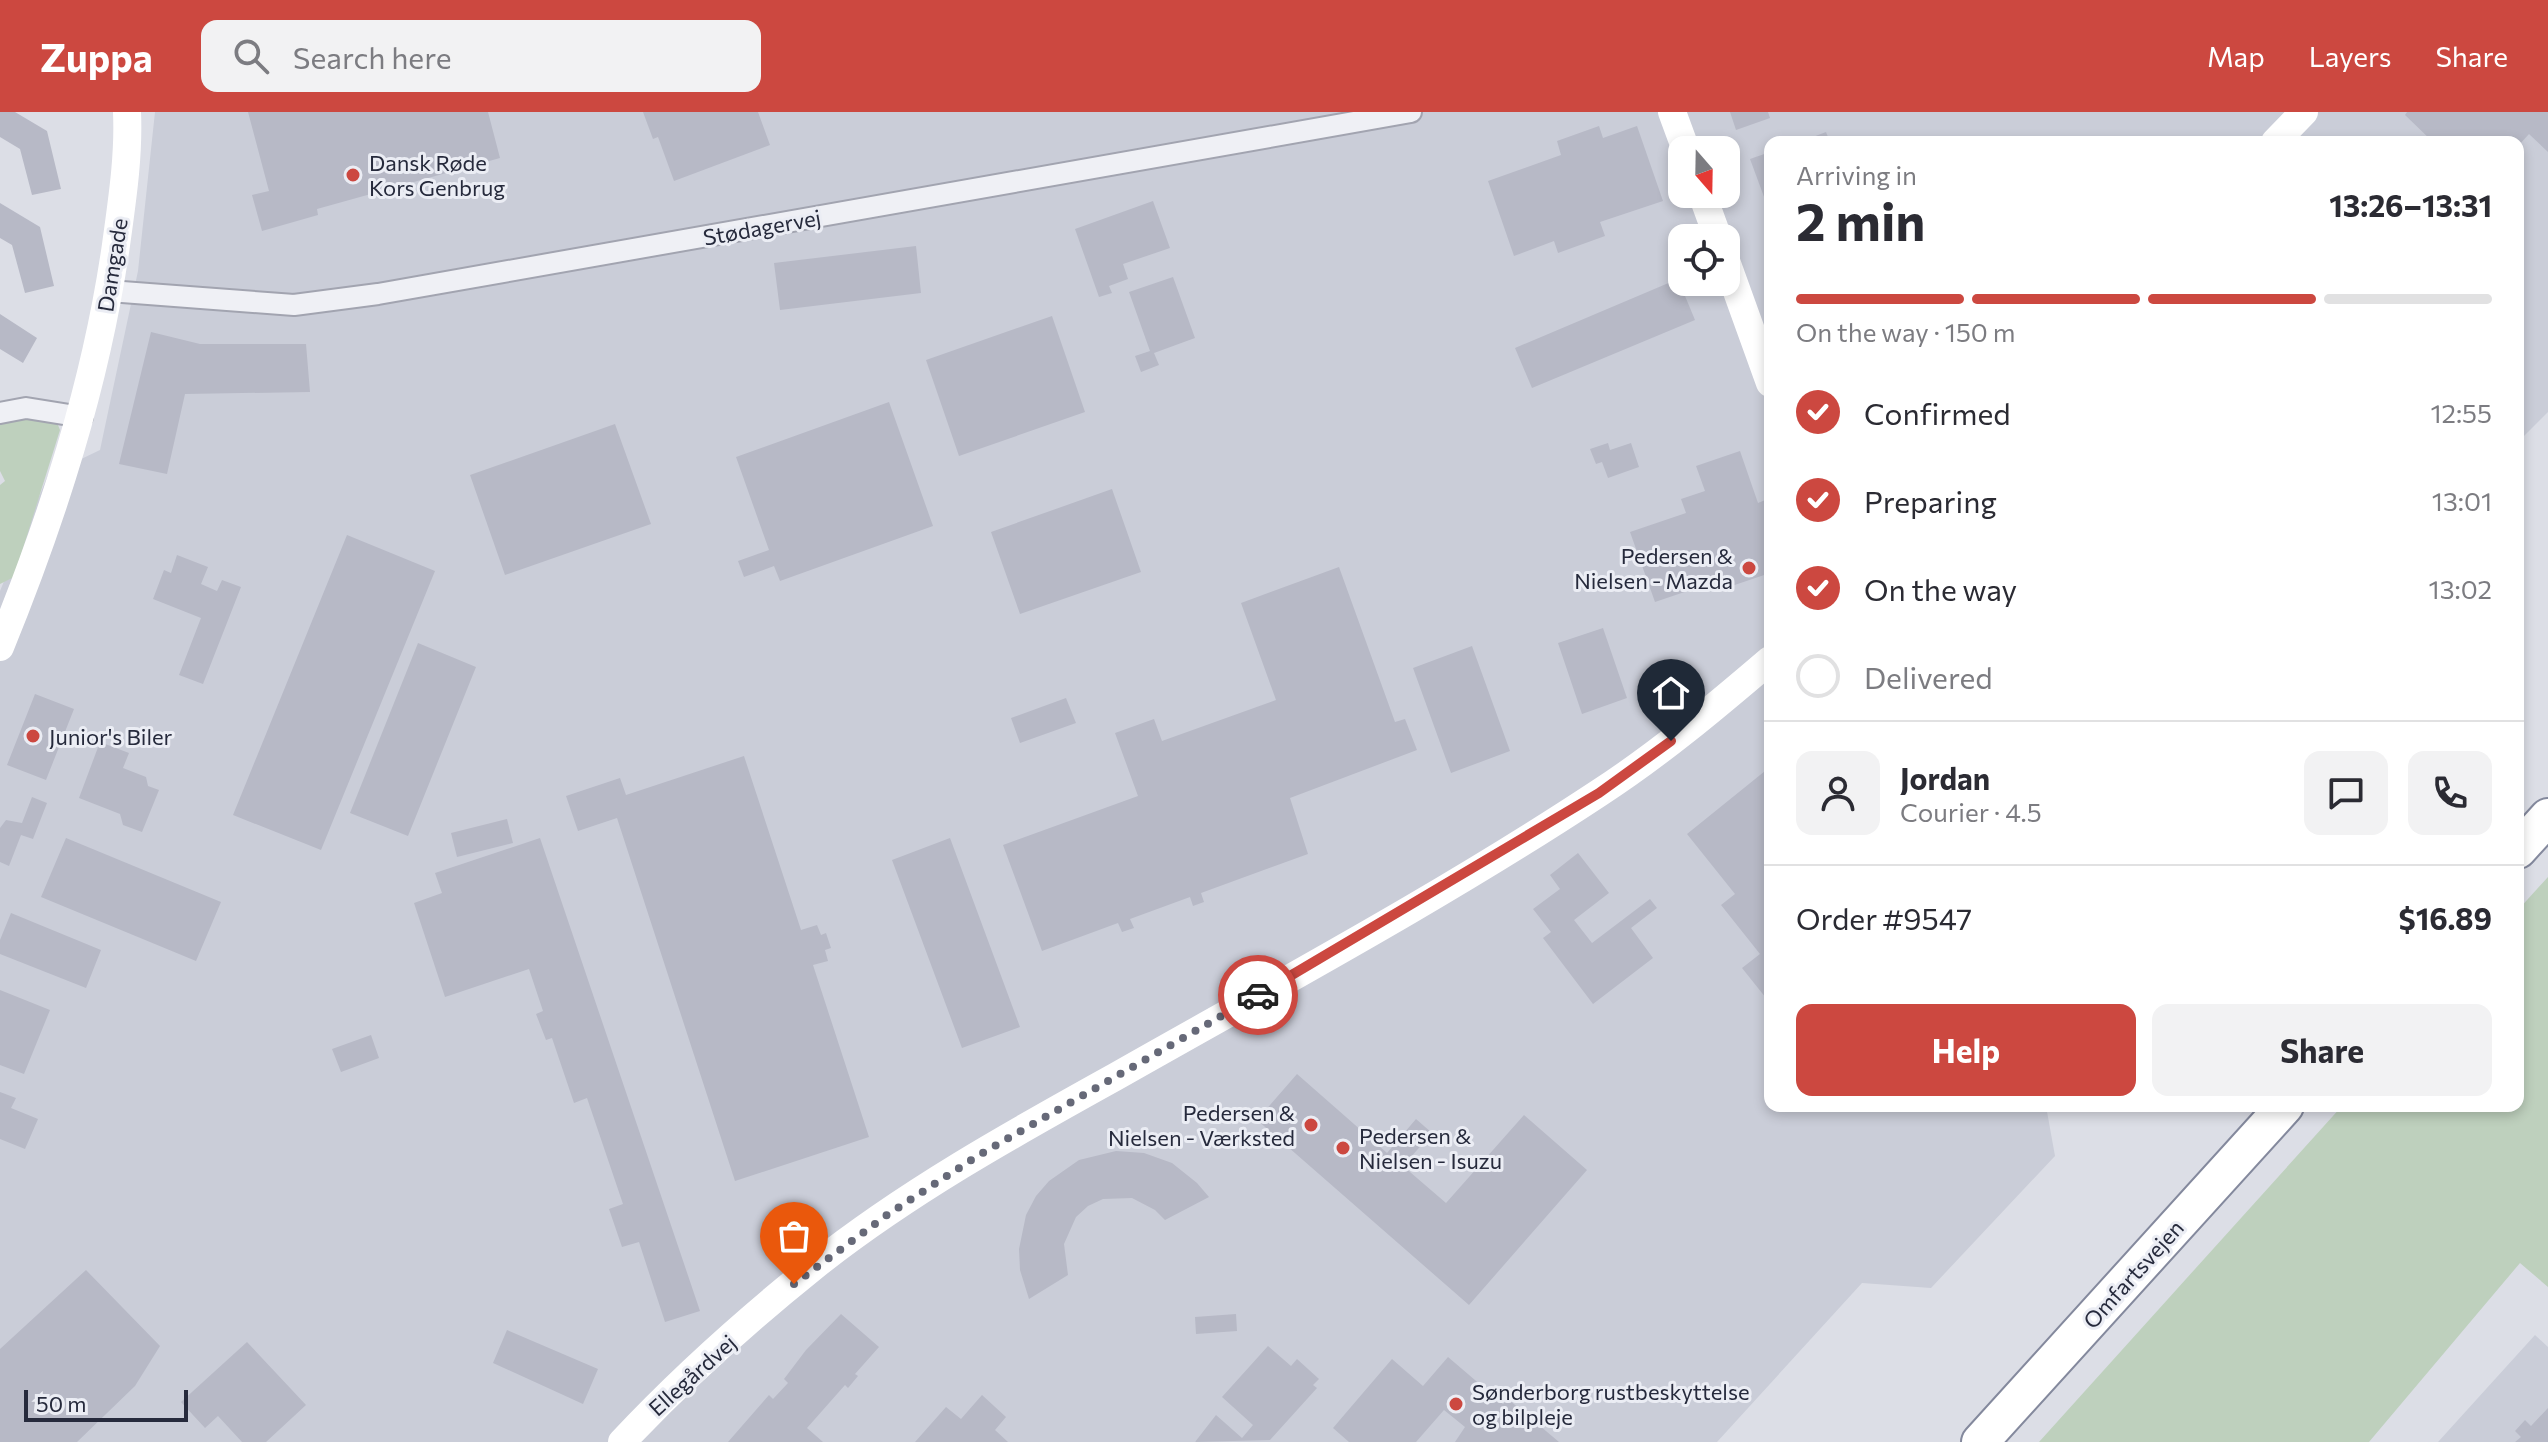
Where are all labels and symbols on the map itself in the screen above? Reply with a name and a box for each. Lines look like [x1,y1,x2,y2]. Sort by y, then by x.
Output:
north arrow [1668,136,1740,208]
place label: Dansk Røde Kors Genbrug [369,149,505,201]
marker: Dansk Røde Kors Genbrug [344,166,362,184]
street label: Stødagervej [701,203,823,251]
street label: Damgade [91,216,133,314]
place label: Pedersen & Nielsen - Mazda [1574,542,1733,594]
marker: Pedersen & Nielsen - Mazda [1740,559,1758,577]
pin [1637,659,1705,741]
place label: Junior's Biler [49,723,173,750]
marker: Junior's Biler [24,727,42,745]
courier [1218,955,1298,1035]
place label: Pedersen & Nielsen - Værksted [1108,1099,1295,1151]
marker: Pedersen & Nielsen - Værksted [1302,1116,1320,1134]
place label: Pedersen & Nielsen - Isuzu [1359,1122,1502,1174]
marker: Pedersen & Nielsen - Isuzu [1334,1139,1352,1157]
pin [760,1202,828,1284]
street label: Omfartsvejen [2077,1214,2189,1334]
street label: Ellegårdvej [643,1329,741,1421]
place label: Sønderborg rustbeskyttelse og bilpleje [1472,1378,1750,1430]
scale bar [24,1386,188,1422]
marker: Sønderborg rustbeskyttelse og bilpleje [1447,1395,1465,1413]

